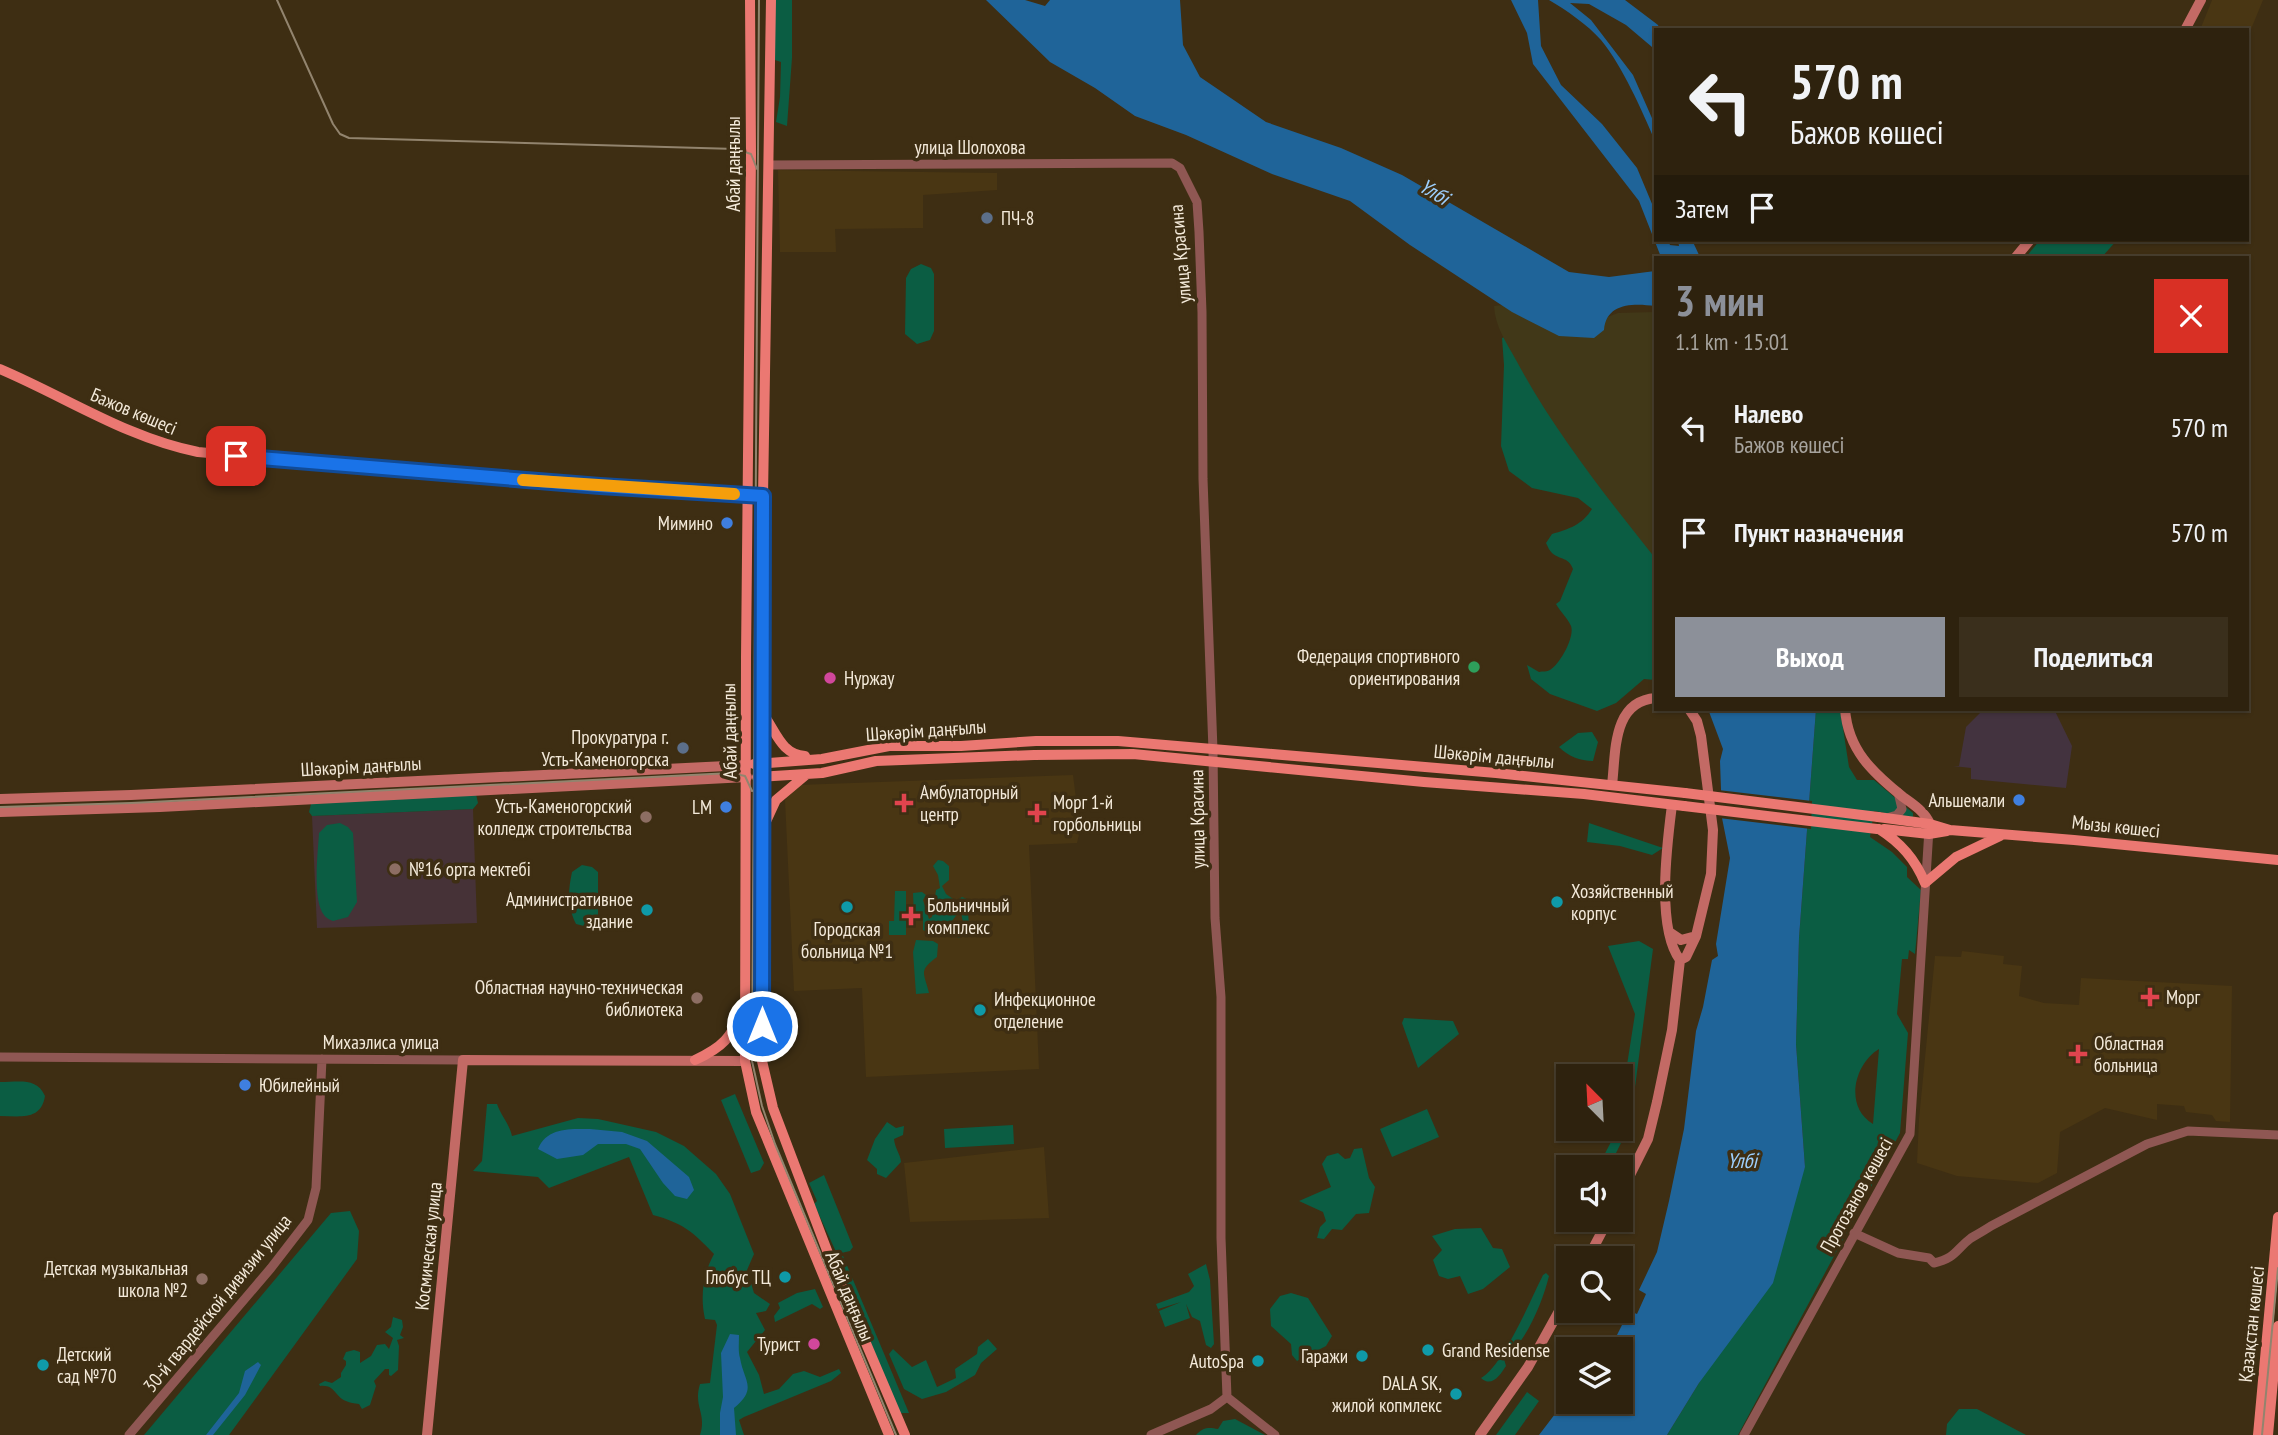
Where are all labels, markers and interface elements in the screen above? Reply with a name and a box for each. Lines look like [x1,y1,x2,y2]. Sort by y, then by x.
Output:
text: 570 m [1790,49,1903,113]
icon: left [1675,56,1766,147]
text: Бажов көшесі [1790,111,1944,153]
street label: Абай даңғылы [721,116,745,212]
street label: улица Шолохова [914,135,1026,159]
water label: Үлбі [1414,172,1456,212]
icon: arrive [1743,189,1781,227]
text: Затем [1675,192,1729,225]
street label: улица Красина [1164,204,1196,304]
place label: ПЧ-8 [1001,206,1034,230]
marker: ПЧ-8 [979,210,995,226]
text: 3 мин [1675,273,1765,328]
button: close [2154,279,2228,353]
text: 1.1 km · 15:01 [1675,327,1789,356]
street label: Бажов көшесі [87,382,181,440]
text: Налево [1734,397,1803,430]
icon: left [1675,409,1713,447]
text: 570 m [2170,411,2228,444]
pin [206,426,266,486]
text: Бажов көшесі [1734,430,1845,459]
icon: arrive [217,437,255,475]
place label: Мимино [658,511,713,535]
icon: arrive [1675,514,1713,552]
marker: Мимино [719,515,735,531]
text: Пункт назначения [1734,516,1904,549]
text: 570 m [2170,516,2228,549]
button: Выход [1675,617,1945,697]
button: Поделиться [1959,617,2228,697]
place label: Федерация спортивного ориентирования [1297,644,1460,690]
marker: Федерация спортивного ориентирования [1466,659,1482,675]
place label: Нуржау [844,666,895,690]
marker: Нуржау [822,670,838,686]
street label: Абай даңғылы [716,683,742,779]
street label: Шәкәрім даңғылы [865,714,987,746]
place label: Прокуратура г. Усть-Каменогорска [541,725,669,771]
street label: Шәкәрім даңғылы [1433,739,1555,773]
marker: Прокуратура г. Усть-Каменогорска [675,740,691,756]
street label: Шәкәрім даңғылы [300,751,422,781]
street label: улица Красина [1184,769,1210,869]
place label: Амбулаторный центр [920,780,1018,826]
place label: Альшемали [1929,788,2005,812]
place label: Морг 1-й горбольницы [1053,790,1141,836]
marker: Альшемали [2011,792,2027,808]
marker: Амбулаторный центр [894,793,914,813]
place label: Усть-Каменогорский колледж строительства [477,794,632,840]
place label: LM [692,795,712,819]
marker: LM [718,799,734,815]
marker: Морг 1-й горбольницы [1027,803,1047,823]
marker: Усть-Каменогорский колледж строительства [638,809,654,825]
street label: Мызы көшесі [2071,809,2161,843]
place label: №16 орта мектебі [409,857,531,881]
marker: №16 орта мектебі [387,861,403,877]
place label: Хозяйственный корпус [1571,879,1674,925]
place label: Административное здание [506,887,633,933]
place label: Больничный комплекс [927,893,1009,939]
marker: Хозяйственный корпус [1549,894,1565,910]
marker: Городская больница №1 [839,899,855,915]
marker: Административное здание [639,902,655,918]
marker: Больничный комплекс [901,906,921,926]
place label: Городская больница №1 [801,917,893,963]
place label: Областная научно-техническая библиотека [475,975,683,1021]
place label: Морг [2166,985,2201,1009]
place label: Инфекционное отделение [994,987,1096,1033]
marker: Морг [2140,987,2160,1007]
position arrow [725,989,799,1063]
marker: Областная научно-техническая библиотека [689,990,705,1006]
marker: Инфекционное отделение [972,1002,988,1018]
street label: Михаэлиса улица [323,1030,439,1054]
place label: Областная больница [2094,1031,2164,1077]
marker: Областная больница [2068,1044,2088,1064]
north arrow [1556,1064,1633,1141]
map controls [1556,1064,1633,1414]
place label: Юбилейный [259,1073,340,1097]
marker: Юбилейный [237,1077,253,1093]
street label: Протозанов көшесі [1814,1133,1898,1257]
water label: Үлбі [1727,1147,1760,1174]
button: sound [1556,1155,1633,1232]
street label: Космическая улица [409,1181,447,1311]
street label: 30-й гвардейской дивизии улица [138,1209,296,1397]
button: search [1556,1246,1633,1323]
street label: Абай даңғылы [820,1247,880,1345]
place label: Детская музыкальная школа №2 [44,1256,188,1302]
place label: Глобус ТЦ [706,1265,772,1289]
street label: Қазақстан көшесі [2233,1265,2269,1383]
marker: Глобус ТЦ [777,1269,793,1285]
marker: Детская музыкальная школа №2 [194,1271,210,1287]
place label: Турист [757,1332,801,1356]
marker: Турист [806,1336,822,1352]
button: layers [1556,1337,1633,1414]
place label: Grand Residense [1442,1338,1550,1362]
place label: Детский сад №70 [57,1342,117,1388]
marker: Grand Residense [1420,1342,1436,1358]
place label: Гаражи [1301,1344,1348,1368]
marker: Гаражи [1354,1348,1370,1364]
place label: AutoSpa [1189,1349,1244,1373]
marker: AutoSpa [1250,1353,1266,1369]
marker: Детский сад №70 [35,1357,51,1373]
place label: DALA SK, жилой копмлекс [1332,1371,1442,1417]
marker: DALA SK, жилой копмлекс [1448,1386,1464,1402]

